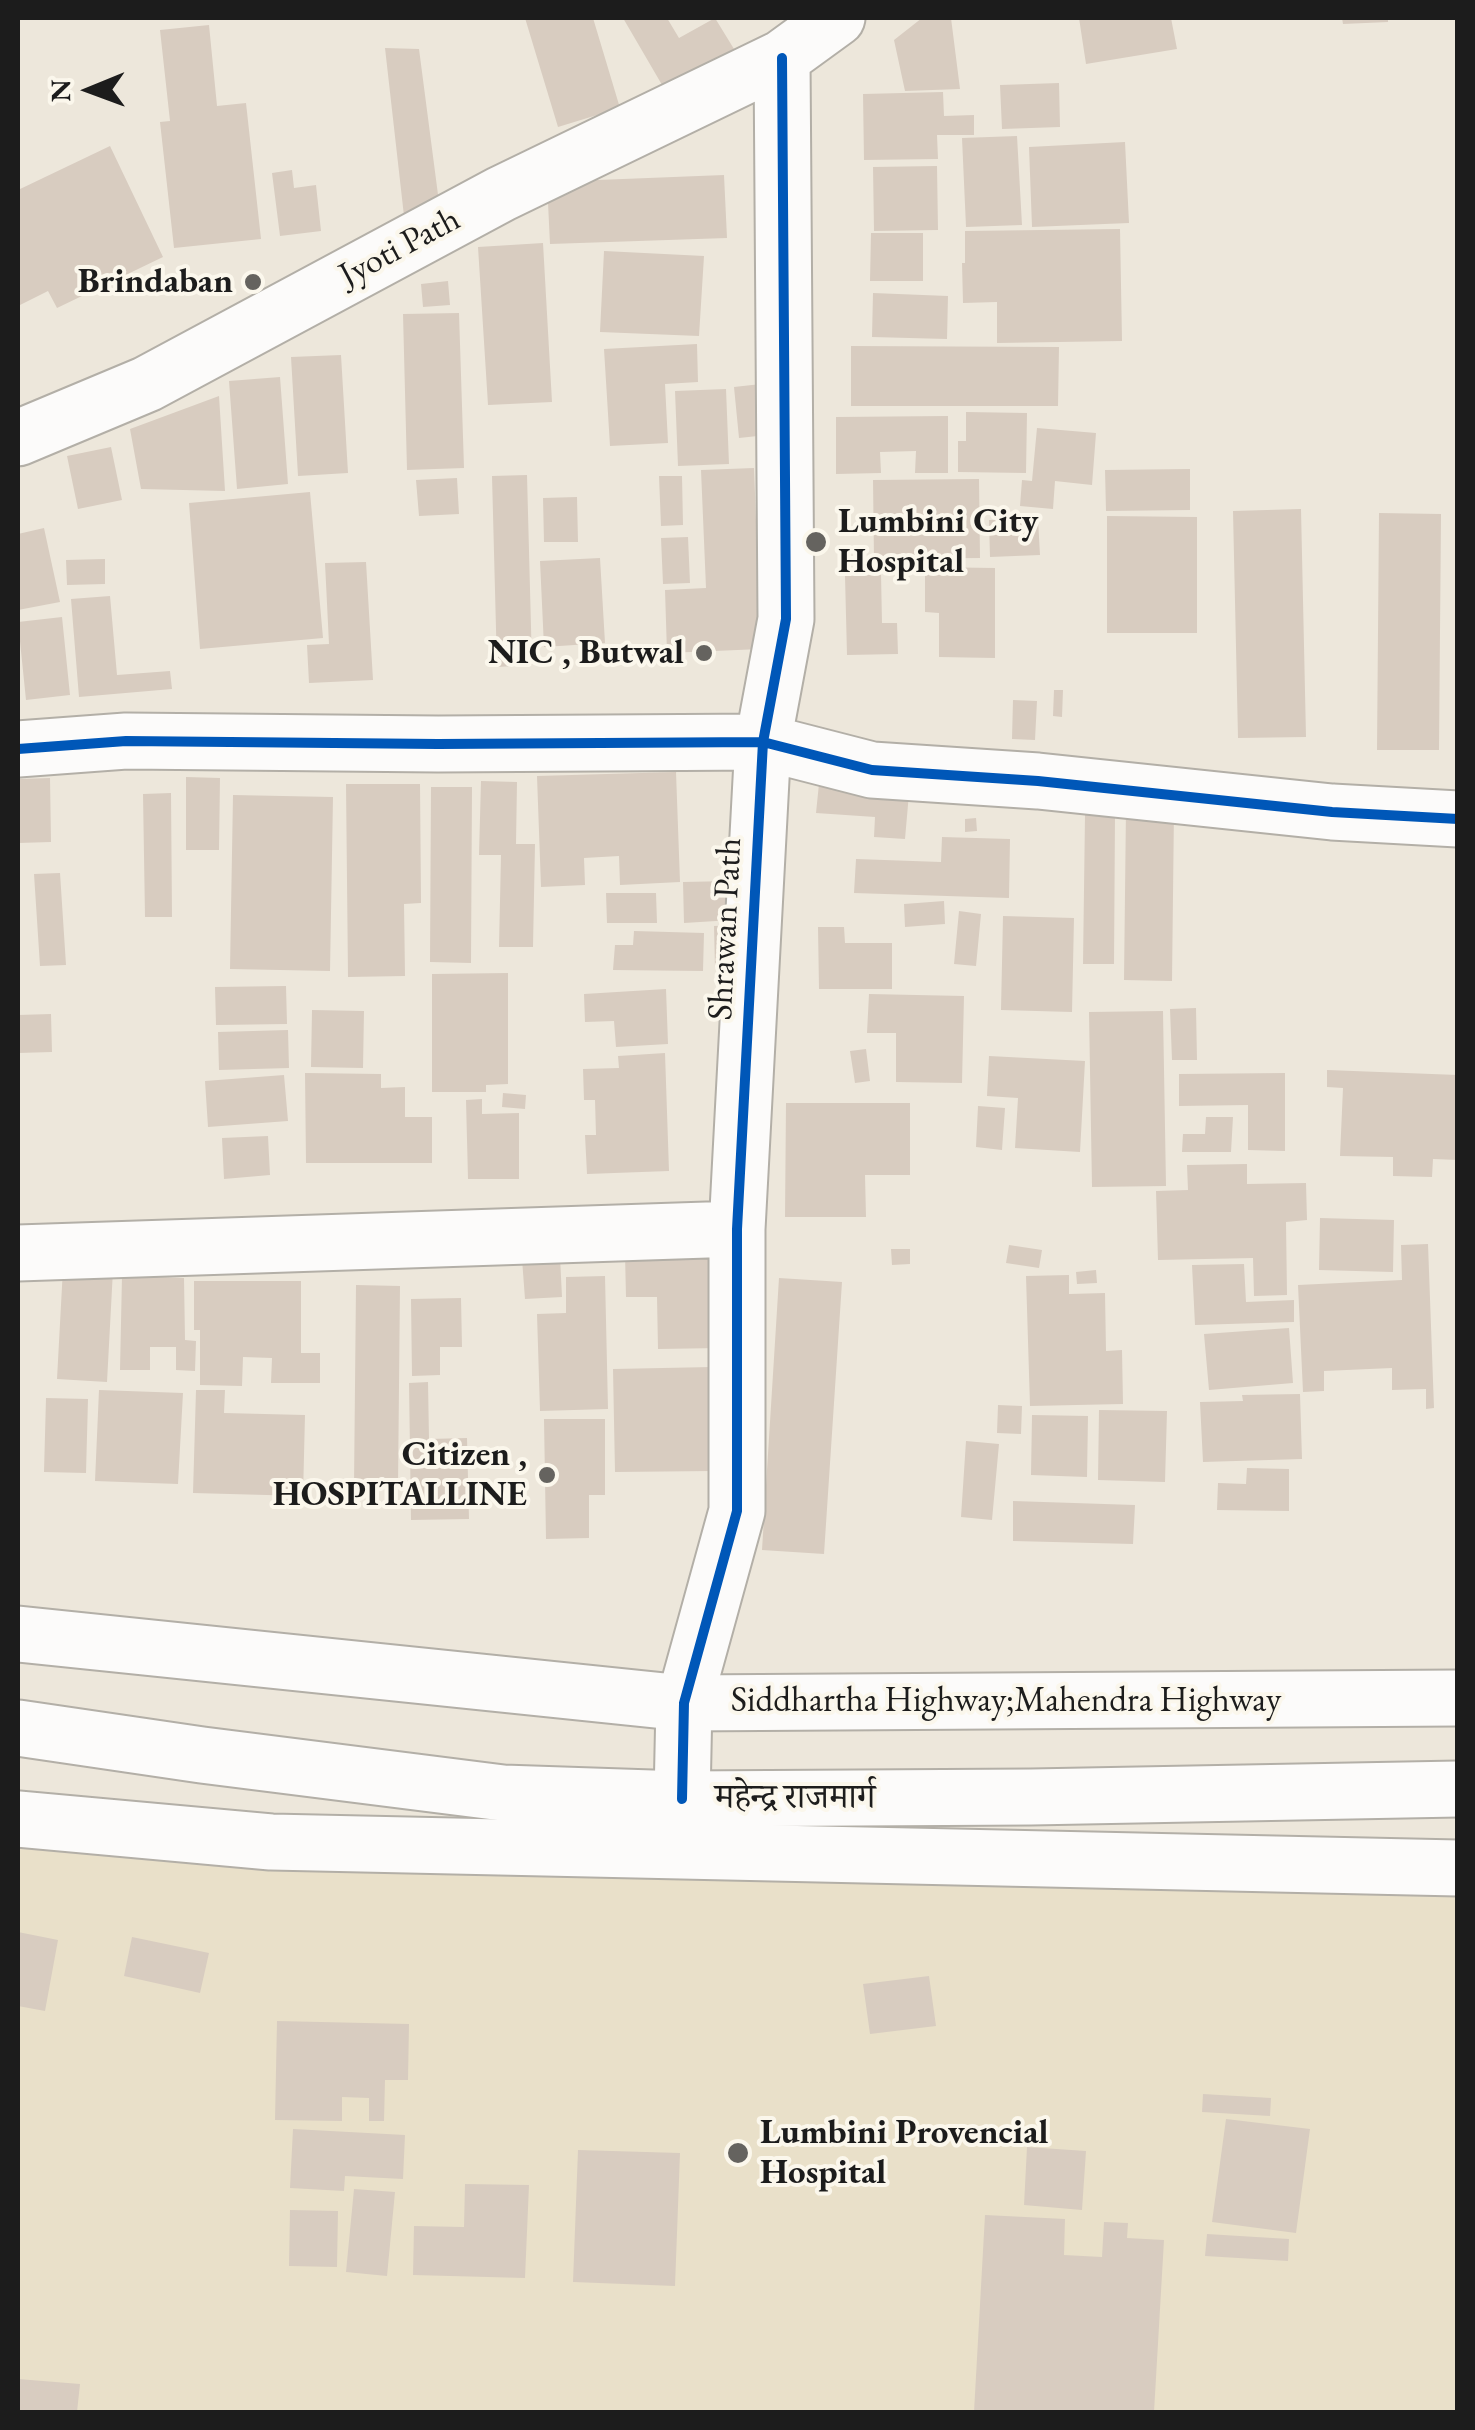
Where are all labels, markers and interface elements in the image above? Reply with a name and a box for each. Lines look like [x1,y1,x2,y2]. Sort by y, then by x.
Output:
north arrow [40,40,140,140]
text: N [42,79,78,102]
street label: Jyoti Path [332,199,468,297]
place label: Brindaban [78,261,233,303]
marker: Brindaban [242,271,264,293]
place label: Lumbini City Hospital [838,501,1038,583]
marker: Lumbini City Hospital [803,529,829,555]
place label: NIC , Butwal [488,632,684,674]
marker: NIC , Butwal [693,642,715,664]
street label: Shrawan Path [700,837,752,1021]
place label: Citizen , HOSPITALLINE [273,1434,527,1516]
marker: Citizen , HOSPITALLINE [536,1464,558,1486]
street label: Siddhartha Highway;Mahendra Highway [731,1680,1281,1722]
street label: महेन्द्र राजमार्ग [715,1777,875,1819]
place label: Lumbini Provencial Hospital [760,2112,1048,2194]
marker: Lumbini Provencial Hospital [725,2140,751,2166]

